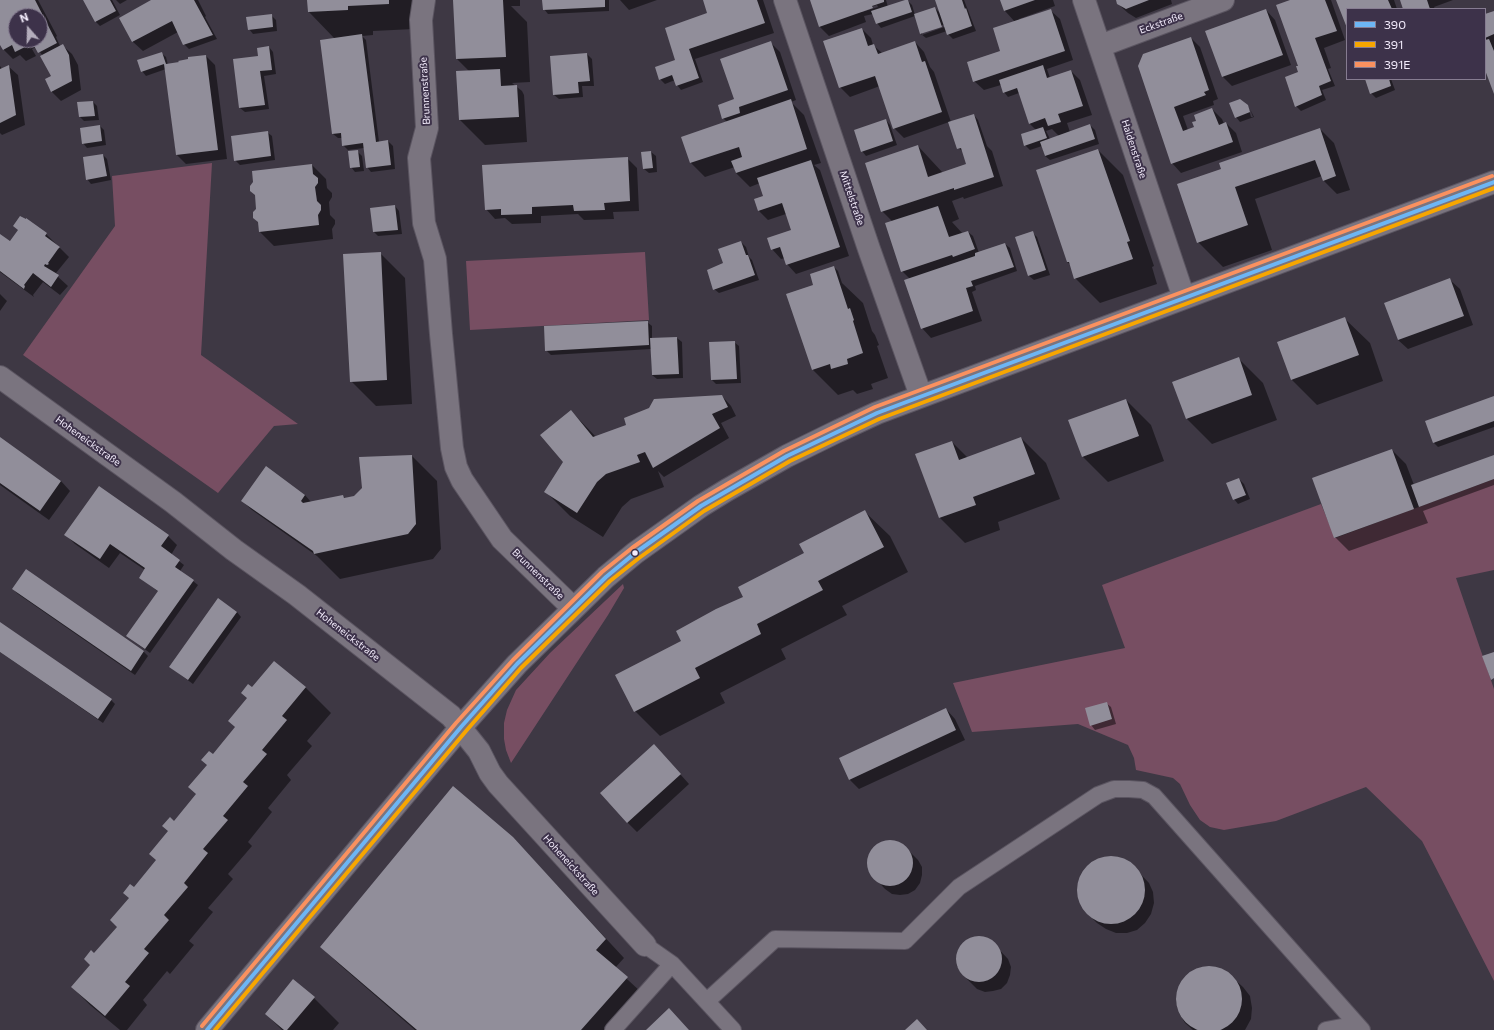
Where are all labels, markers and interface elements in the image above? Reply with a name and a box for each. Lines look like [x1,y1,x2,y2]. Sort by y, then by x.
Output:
north arrow [8,8,48,48]
legend [1346,8,1486,80]
text: N [18,10,30,25]
street label: Eckstraße [1138,10,1184,36]
text: 390 [1384,17,1406,31]
text: 391 [1384,37,1403,51]
street label: Brunnenstraße [417,57,433,125]
text: 391E [1384,57,1410,71]
street label: Haldenstraße [1119,118,1149,180]
street label: Mittelstraße [837,169,867,227]
street label: Hoheneickstraße [53,413,123,469]
street label: Brunnenstraße [510,546,566,602]
unlabelled marker [630,548,640,558]
street label: Hoheneickstraße [314,606,382,664]
street label: Hoheneickstraße [541,832,601,898]

